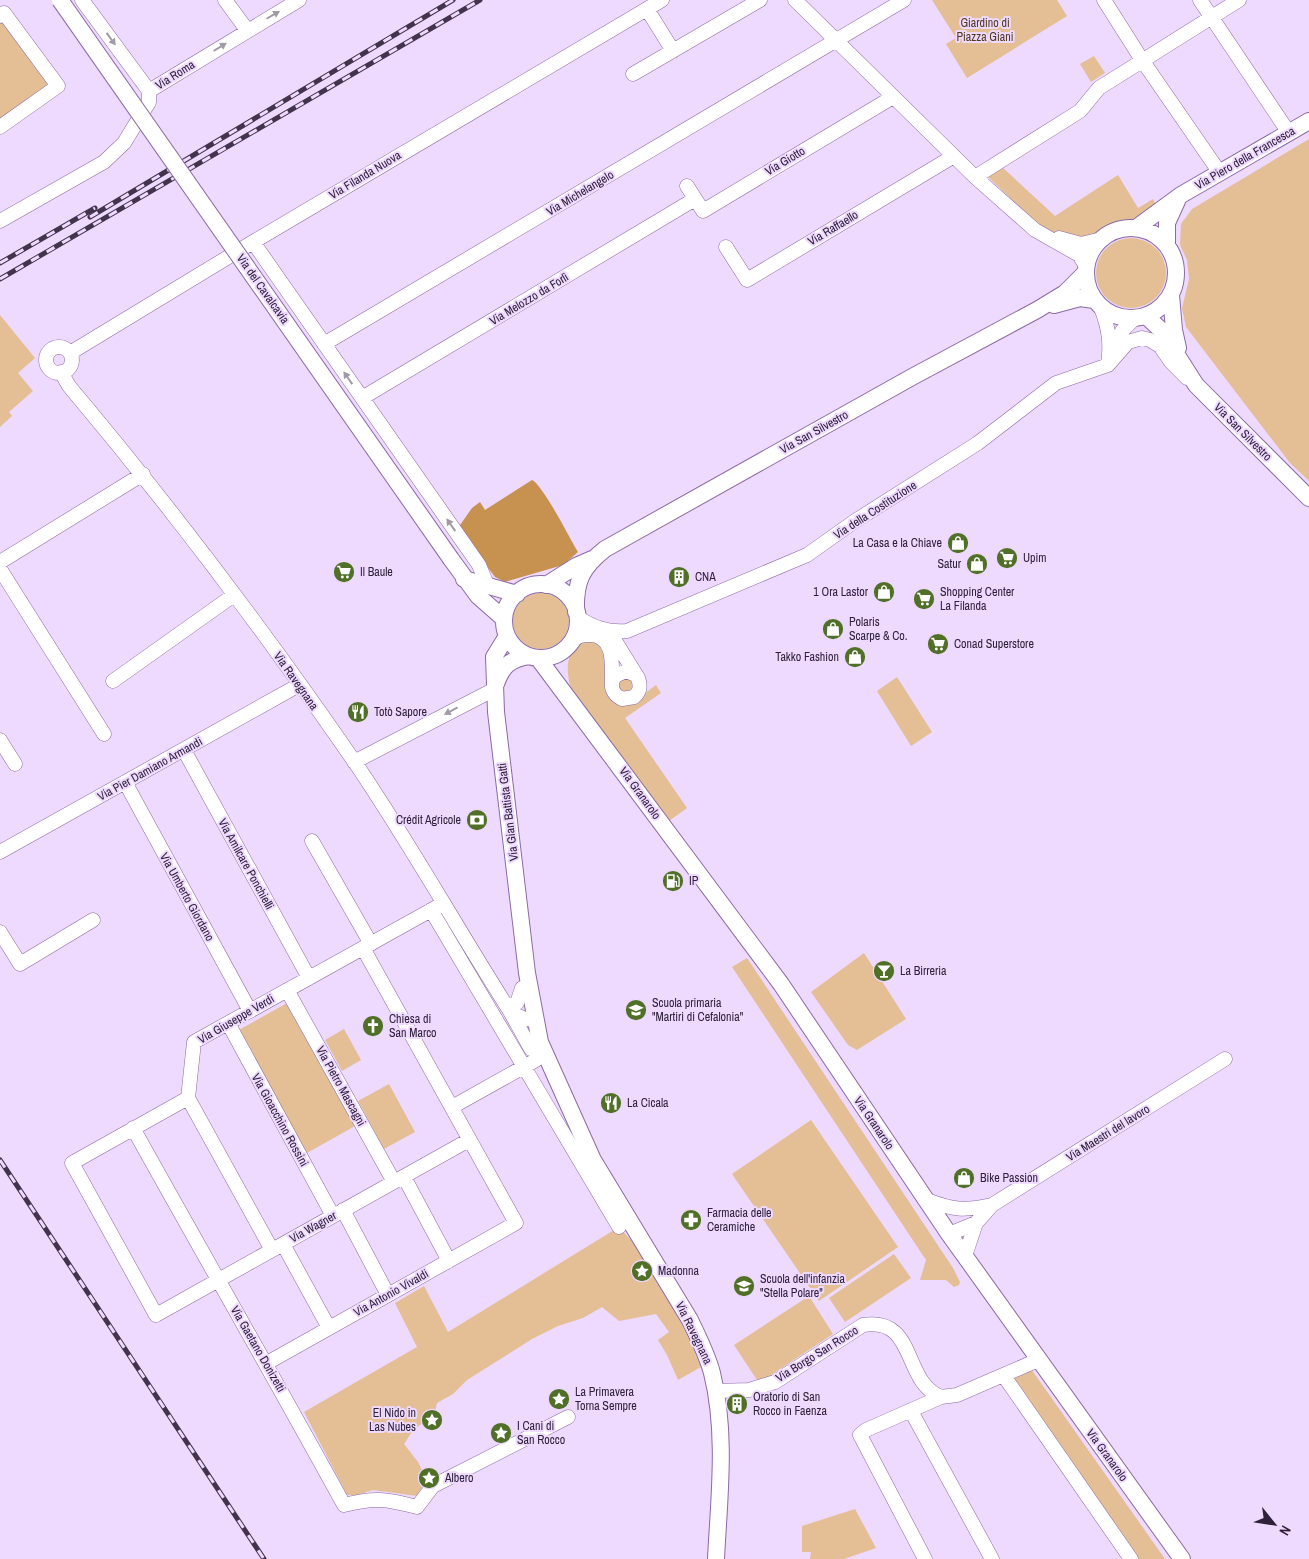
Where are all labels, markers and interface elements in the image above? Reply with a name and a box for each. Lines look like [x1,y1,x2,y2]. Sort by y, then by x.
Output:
one-way arrow [267,11,280,20]
park label: Giardino di Piazza Giani [957,15,1013,45]
one-way arrow [105,32,116,45]
one-way arrow [214,42,227,52]
street label: Via Roma [152,56,198,93]
street label: Via Piero della Francesca [1192,123,1298,193]
street label: Via Giotto [762,143,808,179]
street label: Via Filanda Nuova [326,147,404,203]
street label: Via Michelangelo [543,167,617,219]
street label: Via Raffaello [805,207,861,249]
street label: Via del Cavalcavia [233,251,293,328]
street label: Via Melozzo da Forlì [486,269,572,329]
one-way arrow [343,371,353,385]
street label: Via San Silvestro [1211,400,1275,464]
street label: Via San Silvestro [777,407,851,457]
street label: Via della Costituzione [830,477,920,543]
one-way arrow [446,519,456,532]
shop icon: La Casa e la Chiave [946,531,970,555]
place label: La Casa e la Chiave [853,535,942,551]
supermarket icon: Upim [995,546,1019,570]
place label: Upim [1023,550,1047,566]
shop icon: Satur [965,552,989,576]
place label: Satur [937,556,962,572]
supermarket icon: Il Baule [332,560,356,584]
place label: Il Baule [360,564,393,580]
building icon: CNA [667,565,691,589]
place label: CNA [695,569,716,585]
shop icon: 1 Ora Lastor [872,580,896,604]
place label: 1 Ora Lastor [813,584,869,600]
place label: Shopping Center La Filanda [940,584,1015,614]
supermarket icon: Shopping Center La Filanda [912,587,936,611]
place label: Polaris Scarpe & Co. [849,614,908,644]
shop icon: Polaris Scarpe & Co. [821,617,845,641]
supermarket icon: Conad Superstore [926,632,950,656]
place label: Conad Superstore [954,636,1034,652]
shop icon: Takko Fashion [843,645,867,669]
street label: Via Ravegnana [270,649,322,714]
place label: Takko Fashion [775,649,839,665]
restaurant icon: Totò Sapore [346,700,370,724]
place label: Totò Sapore [374,704,427,720]
one-way arrow [445,706,458,715]
street label: Via Pier Damiano Armandi [95,734,205,804]
street label: Via Gian Battista Gatti [494,762,522,862]
street label: Via Granarolo [616,764,664,822]
bank icon: Crédit Agricole [465,808,489,832]
place label: Crédit Agricole [396,812,461,828]
street label: Via Amilcare Ponchielli [214,816,278,912]
street label: Via Umberto Giordano [156,850,218,944]
fuel station icon: IP [661,869,685,893]
place label: IP [689,873,699,889]
bar icon: La Birreria [872,959,896,983]
place label: La Birreria [900,963,947,979]
street label: Via Giuseppe Verdi [195,991,277,1047]
place label: Scuola primaria "Martiri di Cefalonia" [652,995,744,1025]
school or university icon: Scuola primaria "Martiri di Cefalonia" [624,998,648,1022]
place label: Chiesa di San Marco [389,1011,437,1041]
church icon: Chiesa di San Marco [361,1014,385,1038]
street label: Via Pietro Mascagni [312,1043,370,1129]
street label: Via Gioacchino Rossini [248,1071,312,1169]
restaurant icon: La Cicala [599,1091,623,1115]
street label: Via Granarolo [850,1093,898,1153]
place label: La Cicala [627,1095,669,1111]
street label: Via Maestri del lavoro [1063,1101,1153,1165]
shop icon: Bike Passion [952,1166,976,1190]
place label: Bike Passion [980,1170,1038,1186]
place label: Farmacia delle Ceramiche [707,1205,772,1235]
street label: Via Wagner [287,1207,340,1246]
pharmacy icon: Farmacia delle Ceramiche [679,1208,703,1232]
place icon: Madonna [630,1259,654,1283]
place label: Madonna [658,1263,700,1279]
street label: Via Antonio Vivaldi [351,1266,431,1320]
place label: Scuola dell'infanzia "Stella Polare" [760,1271,846,1301]
school or university icon: Scuola dell'infanzia "Stella Polare" [732,1274,756,1298]
street label: Via Ravegnana [672,1299,716,1367]
street label: Via Gaetano Donizetti [227,1303,289,1395]
street label: Via Borgo San Rocco [773,1322,861,1386]
place label: La Primavera Torna Sempre [575,1384,637,1414]
place icon: La Primavera Torna Sempre [547,1387,571,1411]
place label: Oratorio di San Rocco in Faenza [753,1389,827,1419]
building icon: Oratorio di San Rocco in Faenza [725,1392,749,1416]
place label: El Nido in Las Nubes [369,1405,416,1435]
place icon: El Nido in Las Nubes [420,1408,444,1432]
place label: I Cani di San Rocco [517,1418,565,1448]
place icon: I Cani di San Rocco [489,1421,513,1445]
street label: Via Granarolo [1083,1426,1131,1484]
place icon: Albero [417,1466,441,1490]
place label: Albero [444,1470,473,1486]
north arrow [1249,1499,1299,1549]
text: N [1275,1522,1295,1539]

